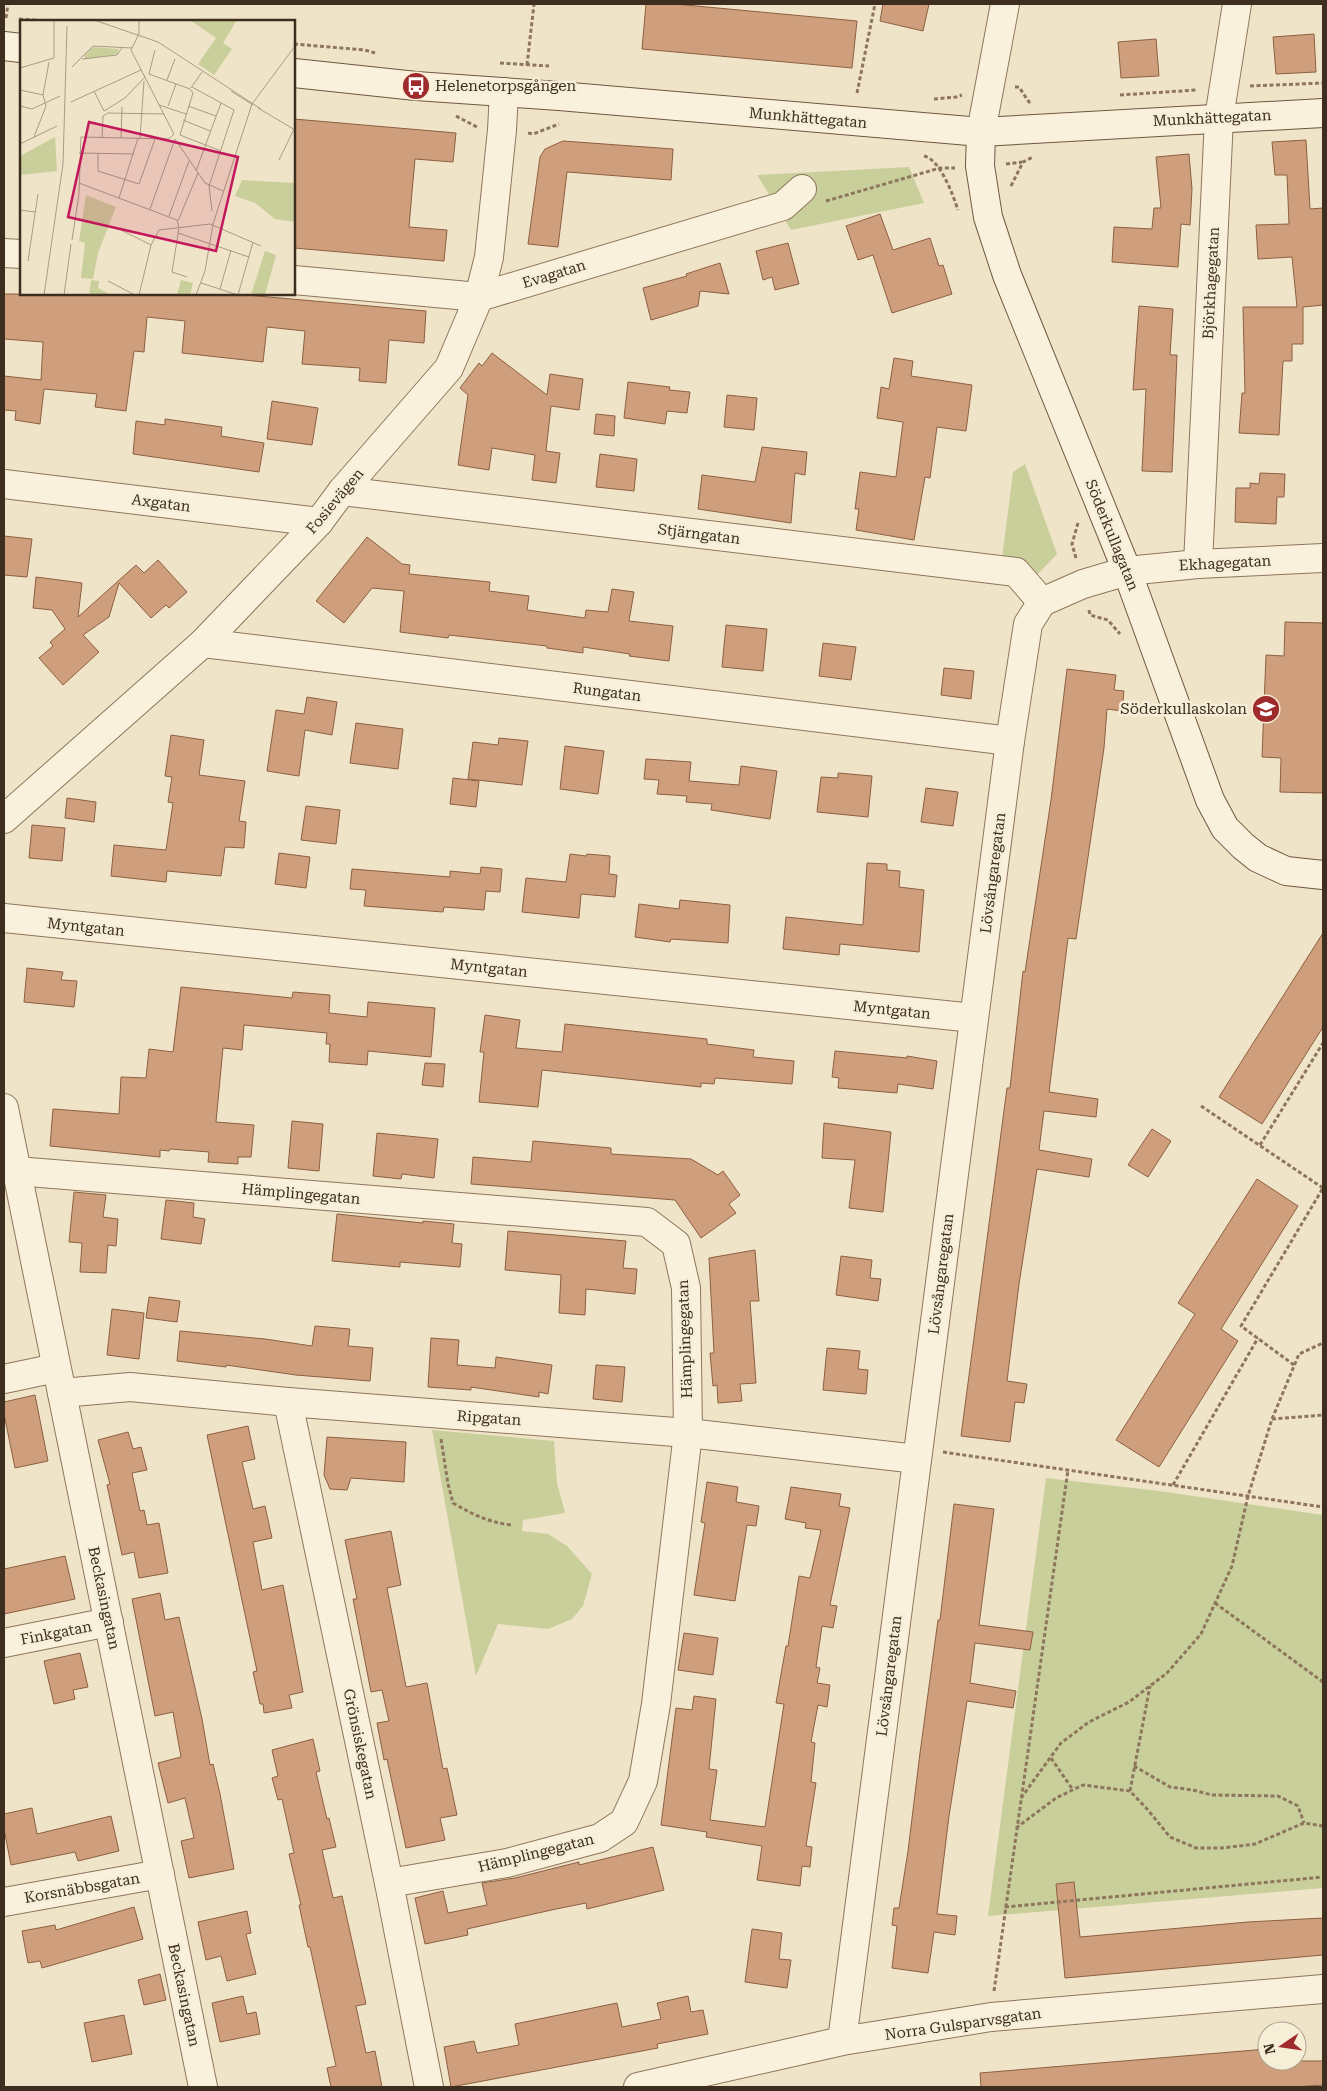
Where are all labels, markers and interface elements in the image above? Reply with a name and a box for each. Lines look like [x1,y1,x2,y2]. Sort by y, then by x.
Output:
inset map [20,20,295,295]
bus stop icon: Helenetorpsgången [401,71,431,101]
place label: Helenetorpsgången [435,77,576,95]
street label: Munkhättegatan [748,104,868,132]
street label: Munkhättegatan [1152,106,1272,130]
street label: Björkhagegatan [1199,226,1223,340]
street label: Evagatan [520,256,588,292]
street label: Fosievägen [302,464,368,537]
street label: Söderkullagatan [1081,477,1143,594]
street label: Axgatan [130,490,192,516]
street label: Stjärngatan [657,520,742,548]
street label: Ekhagegatan [1178,552,1272,574]
street label: Rungatan [572,679,643,705]
school or university icon: Söderkullaskolan [1251,694,1281,724]
place label: Söderkullaskolan [1120,700,1247,718]
street label: Lövsångaregatan [977,811,1009,935]
street label: Myntgatan [46,914,126,940]
street label: Myntgatan [449,955,529,981]
street label: Myntgatan [852,997,932,1023]
street label: Hämplingegatan [241,1180,361,1208]
street label: Lövsångaregatan [925,1212,957,1336]
street label: Hämplingegatan [674,1279,696,1399]
street label: Ripgatan [456,1407,522,1429]
street label: Beckasingatan [84,1545,124,1652]
street label: Lövsångaregatan [873,1614,905,1738]
street label: Finkgatan [19,1617,93,1649]
street label: Grönsiskegatan [339,1687,381,1801]
street label: Hämplingegatan [476,1830,596,1876]
street label: Korsnäbbsgatan [23,1869,141,1907]
street label: Beckasingatan [164,1942,204,2049]
street label: Norra Gulsparvsgatan [884,2004,1043,2044]
north arrow [1257,2021,1307,2071]
text: N [1260,2042,1278,2056]

